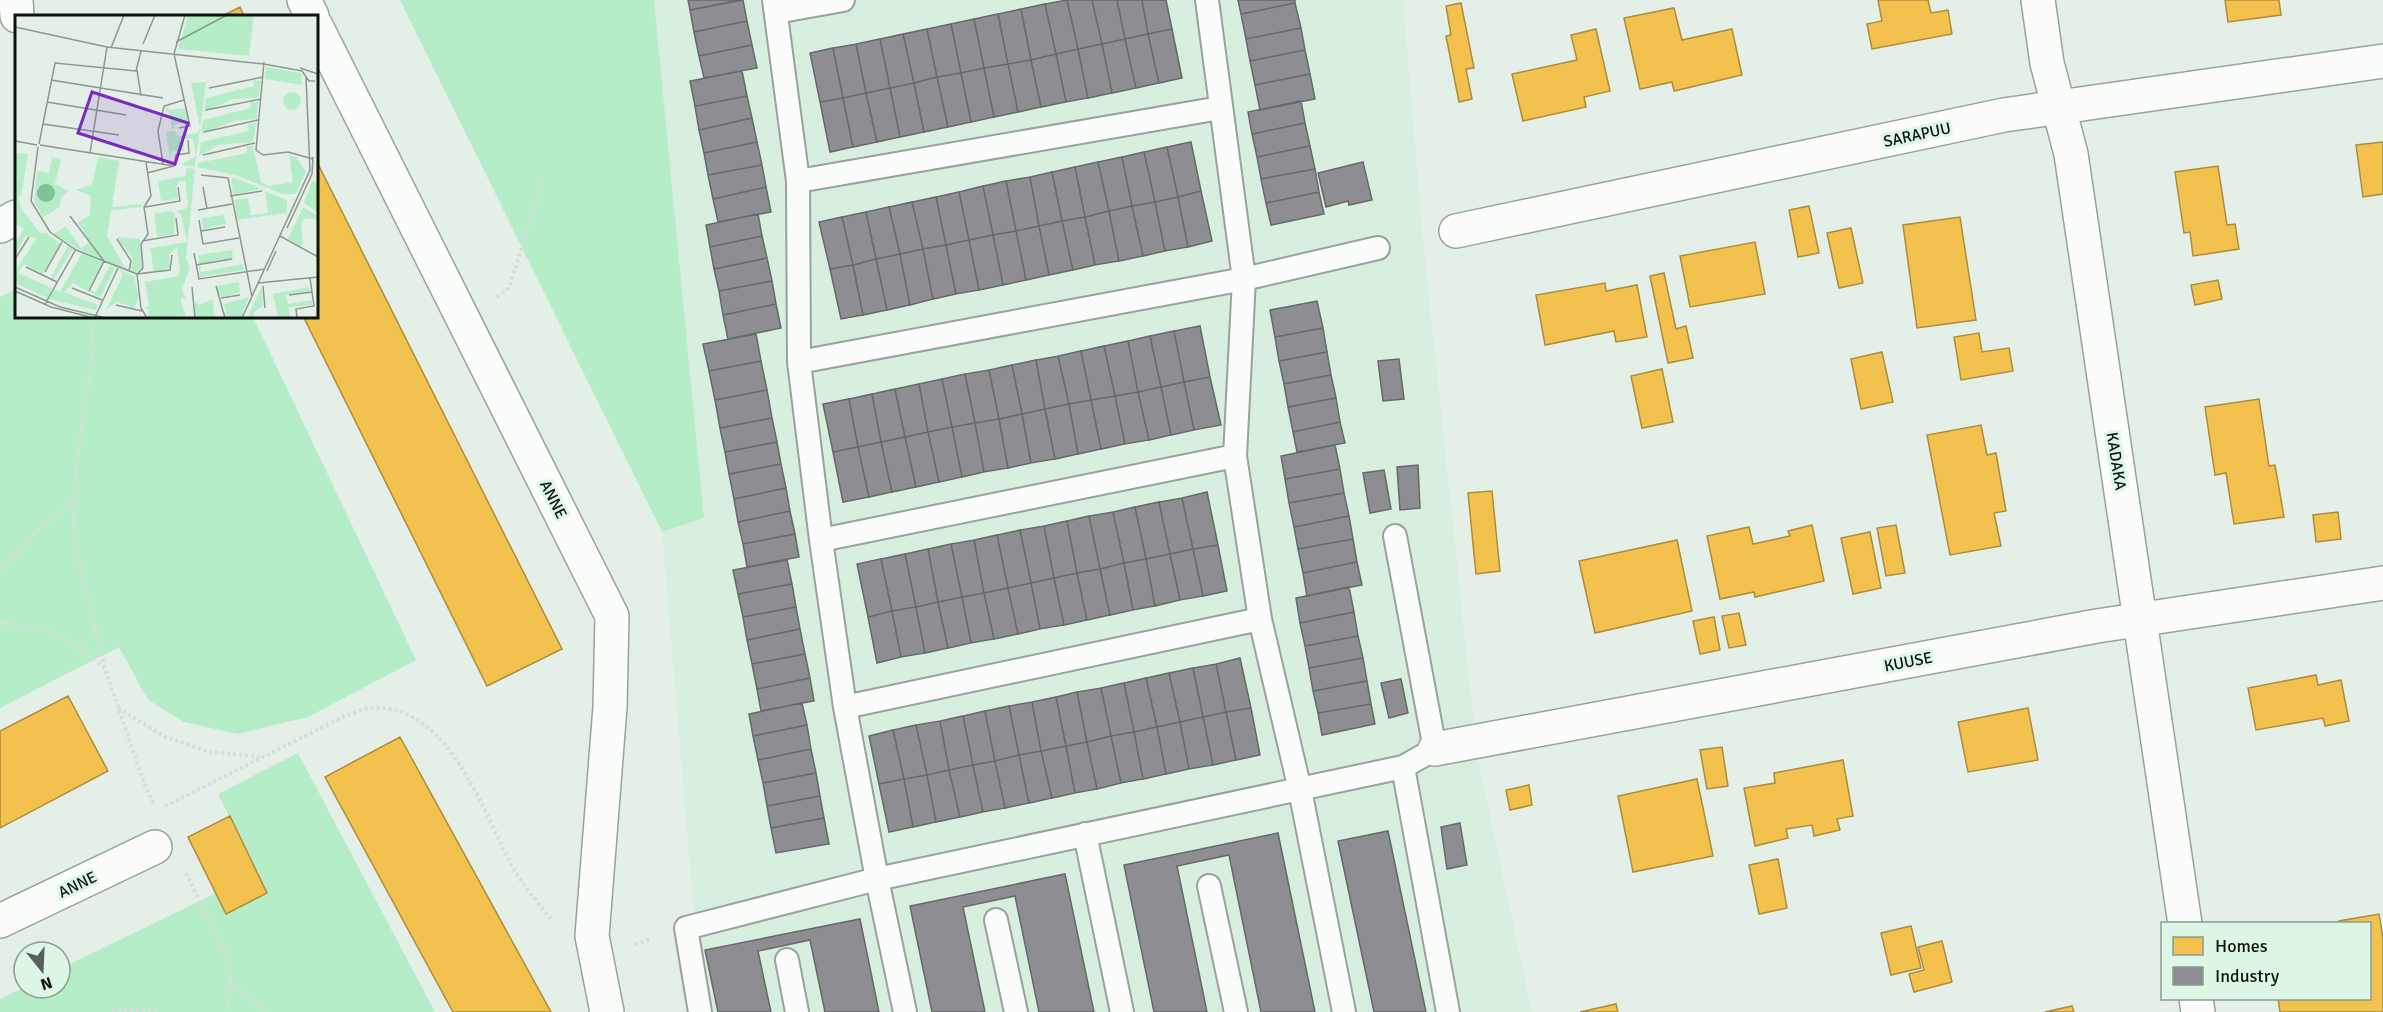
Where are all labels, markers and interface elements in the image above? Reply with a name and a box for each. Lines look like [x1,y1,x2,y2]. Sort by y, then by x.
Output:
inset map [15,15,318,318]
street label: SARAPUU [1882,118,1953,152]
street label: KADAKA [2102,431,2131,492]
street label: ANNE [535,477,571,522]
street label: KUUSE [1882,648,1934,676]
street label: ANNE [55,867,100,903]
legend [2161,922,2371,1000]
text: Homes [2215,935,2268,957]
north arrow [12,940,72,1000]
text: Industry [2215,965,2280,987]
text: N [38,972,55,995]

